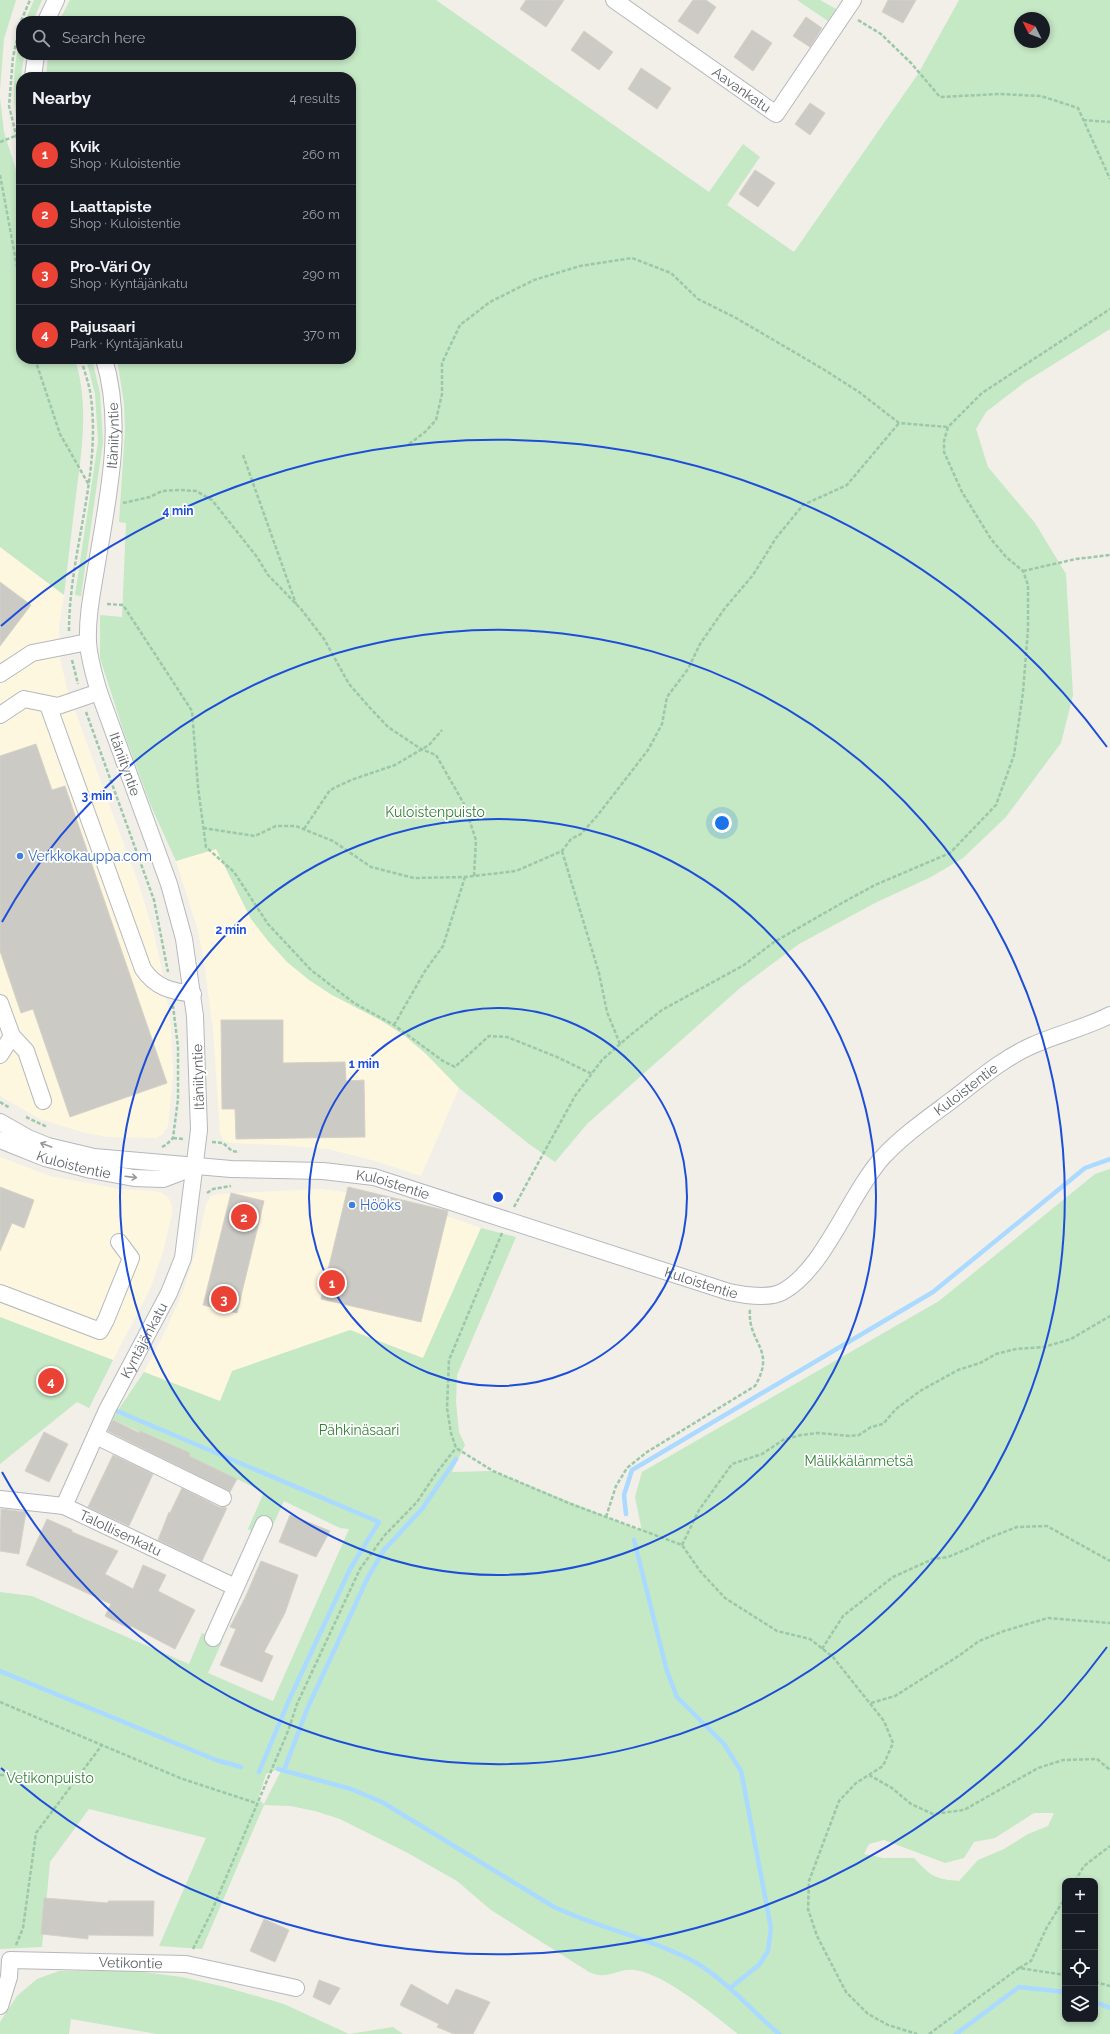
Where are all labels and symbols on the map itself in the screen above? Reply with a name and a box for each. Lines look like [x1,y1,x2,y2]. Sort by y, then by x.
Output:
north arrow [1014,12,1050,48]
street label: Aavankatu [709,64,774,116]
street label: Itäniityntie [104,402,122,470]
text: 4 min [162,504,194,518]
street label: Itäniityntie [106,730,144,798]
text: 3 min [81,789,113,803]
park label: Kuloistenpuisto [385,804,485,820]
your location [712,813,732,833]
place label: Verkkokauppa.com [28,848,152,864]
marker: Verkkokauppa.com [15,851,25,861]
text: 2 min [215,923,247,937]
street label: Itäniityntie [189,1044,207,1110]
text: 1 min [349,1057,379,1071]
street label: Kuloistentie [931,1060,1001,1119]
one-way arrow [41,1140,53,1148]
street label: Kuloistentie [34,1147,112,1182]
street label: Kuloistentie [355,1167,432,1202]
one-way arrow [124,1173,137,1181]
centre of rings [491,1190,505,1204]
place label: Hööks [360,1197,401,1213]
marker: Hööks [347,1200,357,1210]
pin: 2 [231,1202,257,1232]
street label: Kuloistentie [663,1264,739,1302]
pin: 1 [319,1268,345,1298]
pin: 3 [211,1284,237,1314]
street label: Kyntäjänkatu [117,1300,171,1381]
pin: 4 [38,1366,64,1396]
park label: Pähkinäsaari [319,1422,399,1438]
park label: Mälikkälänmetsä [805,1453,913,1469]
street label: Talollisenkatu [77,1507,164,1559]
park label: Vetikonpuisto [6,1770,94,1786]
street label: Vetikontie [98,1954,163,1971]

